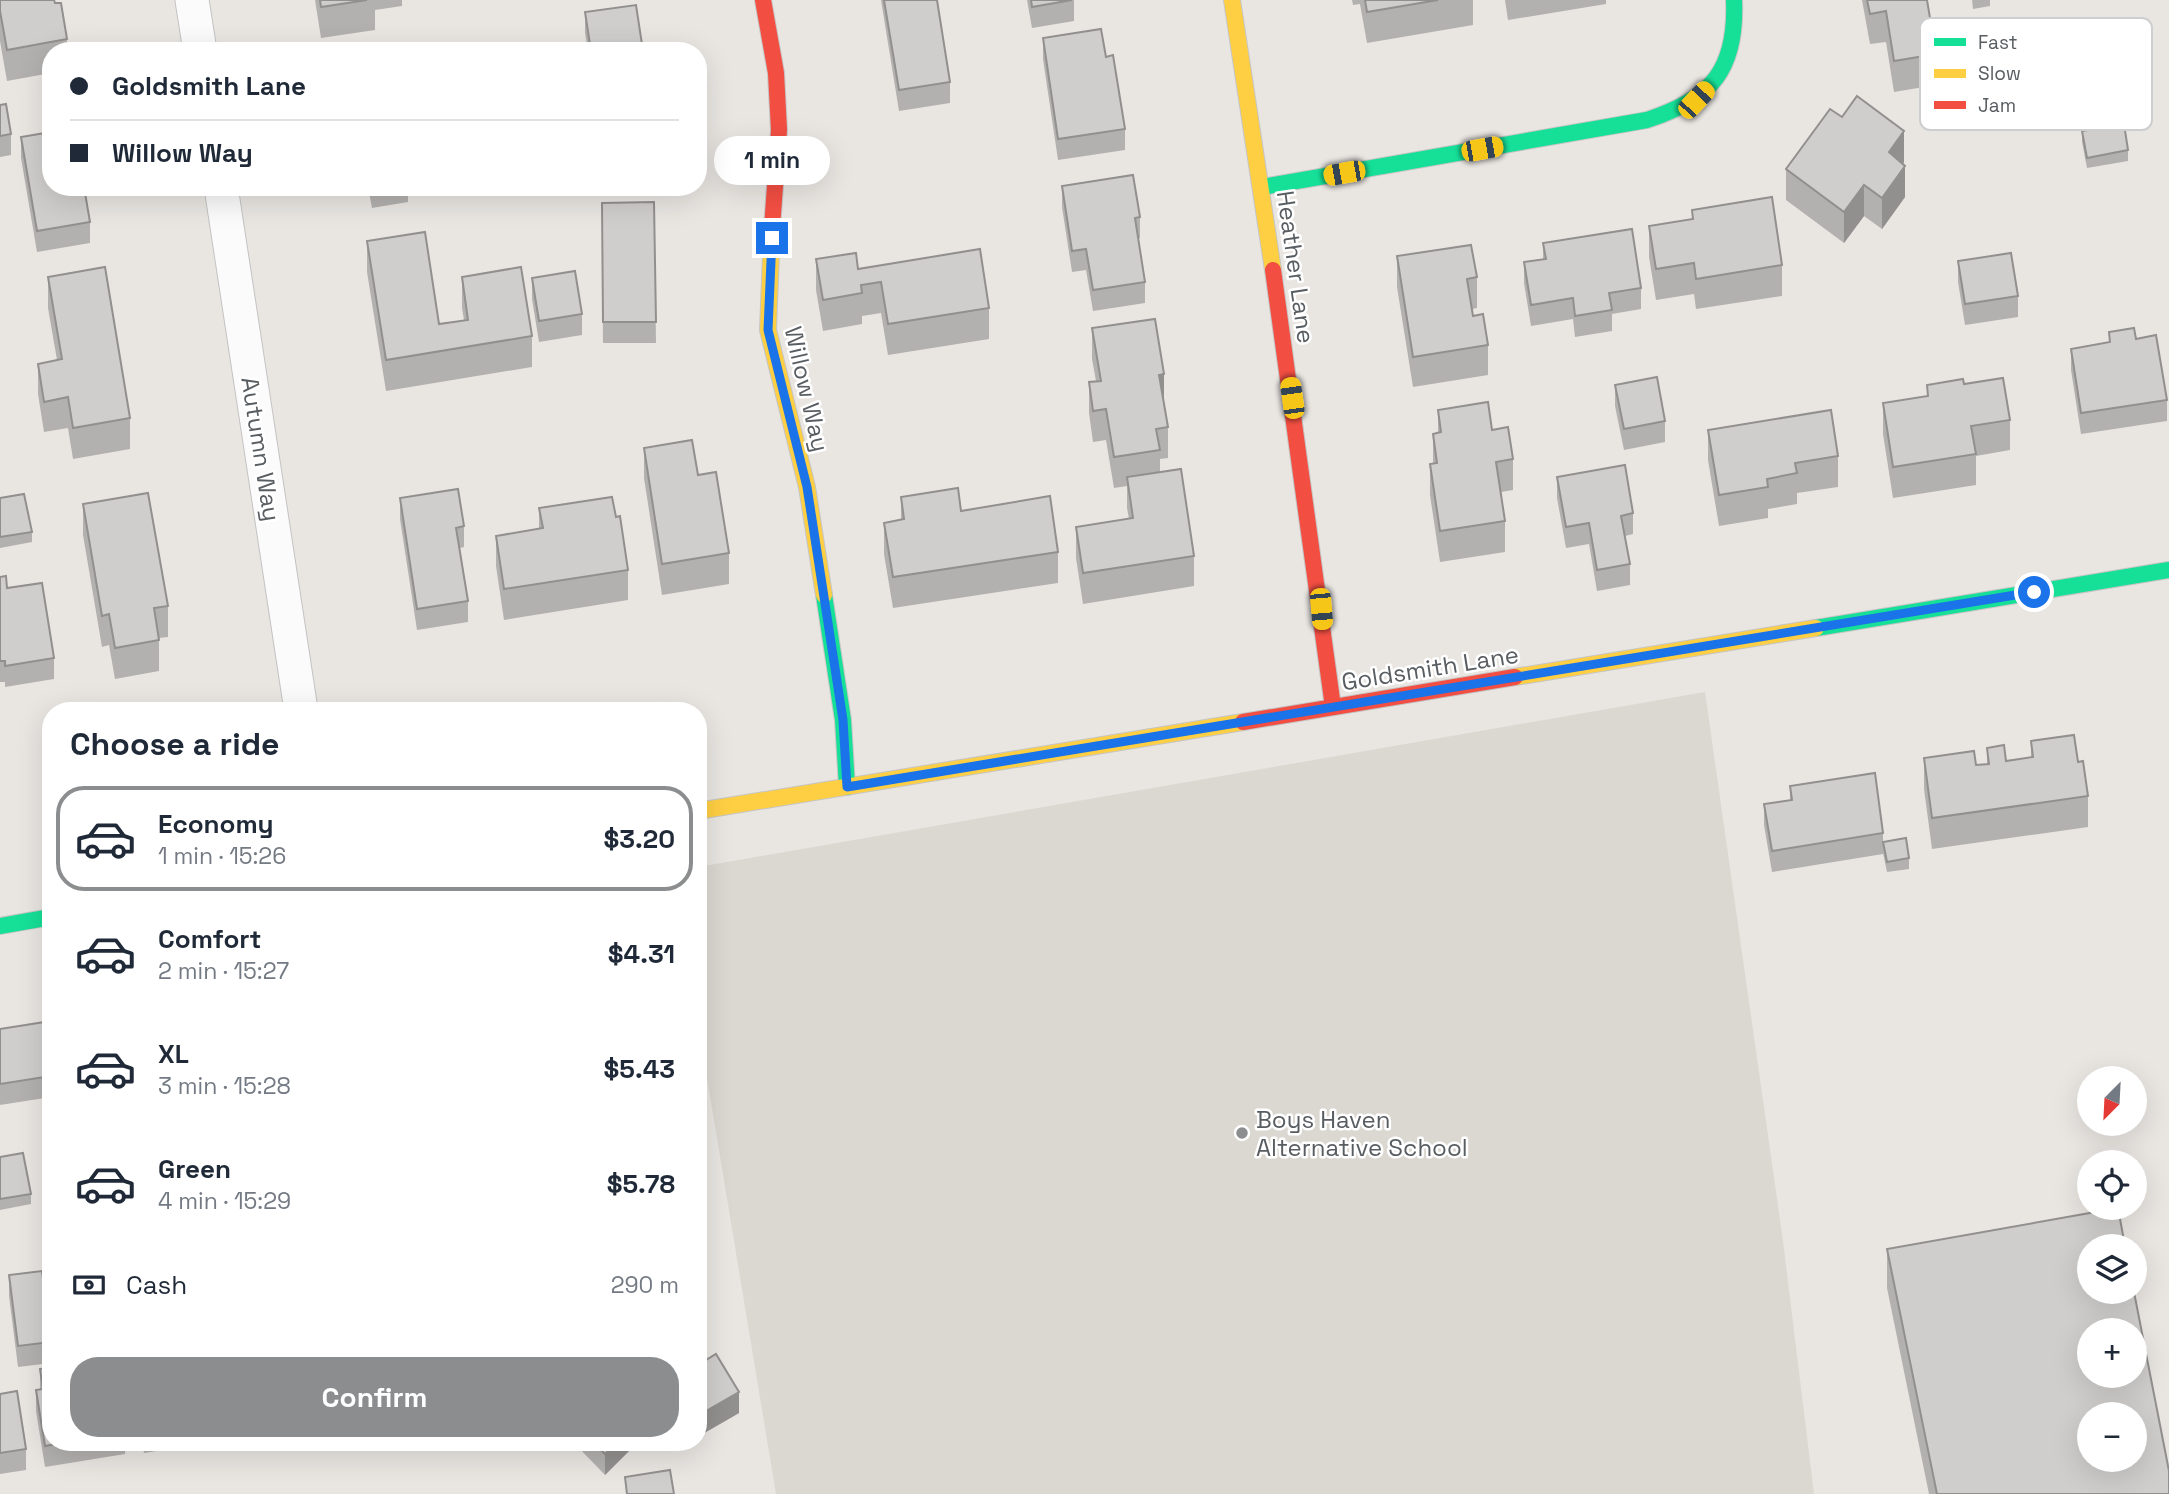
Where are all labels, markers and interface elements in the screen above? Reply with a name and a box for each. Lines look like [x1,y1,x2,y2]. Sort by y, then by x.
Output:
legend [1920,18,2152,130]
text: Fast [1978,30,2018,55]
text: Slow [1978,61,2021,86]
text: Goldsmith Lane [112,69,306,103]
car [1674,77,1719,123]
text: Jam [1978,93,2016,118]
car [1460,135,1505,163]
text: Willow Way [112,136,253,170]
callout: 1 min [714,136,830,186]
text: 1 min [744,145,800,175]
car [1322,159,1367,187]
street label: Heather Lane [1270,189,1322,345]
route end [756,222,788,254]
street label: Willow Way [778,323,836,455]
street label: Autumn Way [234,375,288,523]
car [1279,376,1306,420]
route start [2018,576,2050,608]
car [1309,587,1334,631]
street label: Goldsmith Lane [1339,639,1521,697]
text: Choose a ride [70,724,280,764]
icon: car [74,807,137,870]
text: Economy [158,807,274,841]
text: $3.20 [603,822,675,856]
text: 1 min · 15:26 [158,841,286,871]
icon: car [74,922,137,985]
text: Comfort [158,922,261,956]
text: $4.31 [608,937,675,971]
text: 2 min · 15:27 [158,956,289,986]
icon: car [74,1037,137,1100]
text: XL [158,1037,189,1071]
text: $5.43 [604,1052,675,1086]
north arrow [2077,1066,2147,1136]
map controls [2077,1066,2147,1472]
text: 3 min · 15:28 [158,1071,291,1101]
place label: Boys Haven Alternative School [1256,1104,1468,1163]
marker: Boys Haven Alternative School [1234,1125,1250,1141]
button: locate [2077,1150,2147,1220]
icon: car [74,1152,137,1215]
text: Green [158,1152,231,1186]
text: $5.78 [607,1167,675,1201]
text: 4 min · 15:29 [158,1186,291,1216]
button: layers [2077,1234,2147,1304]
icon: cash [70,1266,108,1304]
text: Cash [126,1268,187,1302]
text: 290 m [611,1270,679,1300]
button: + [2077,1318,2147,1388]
button: Confirm [70,1357,679,1437]
button: − [2077,1402,2147,1472]

